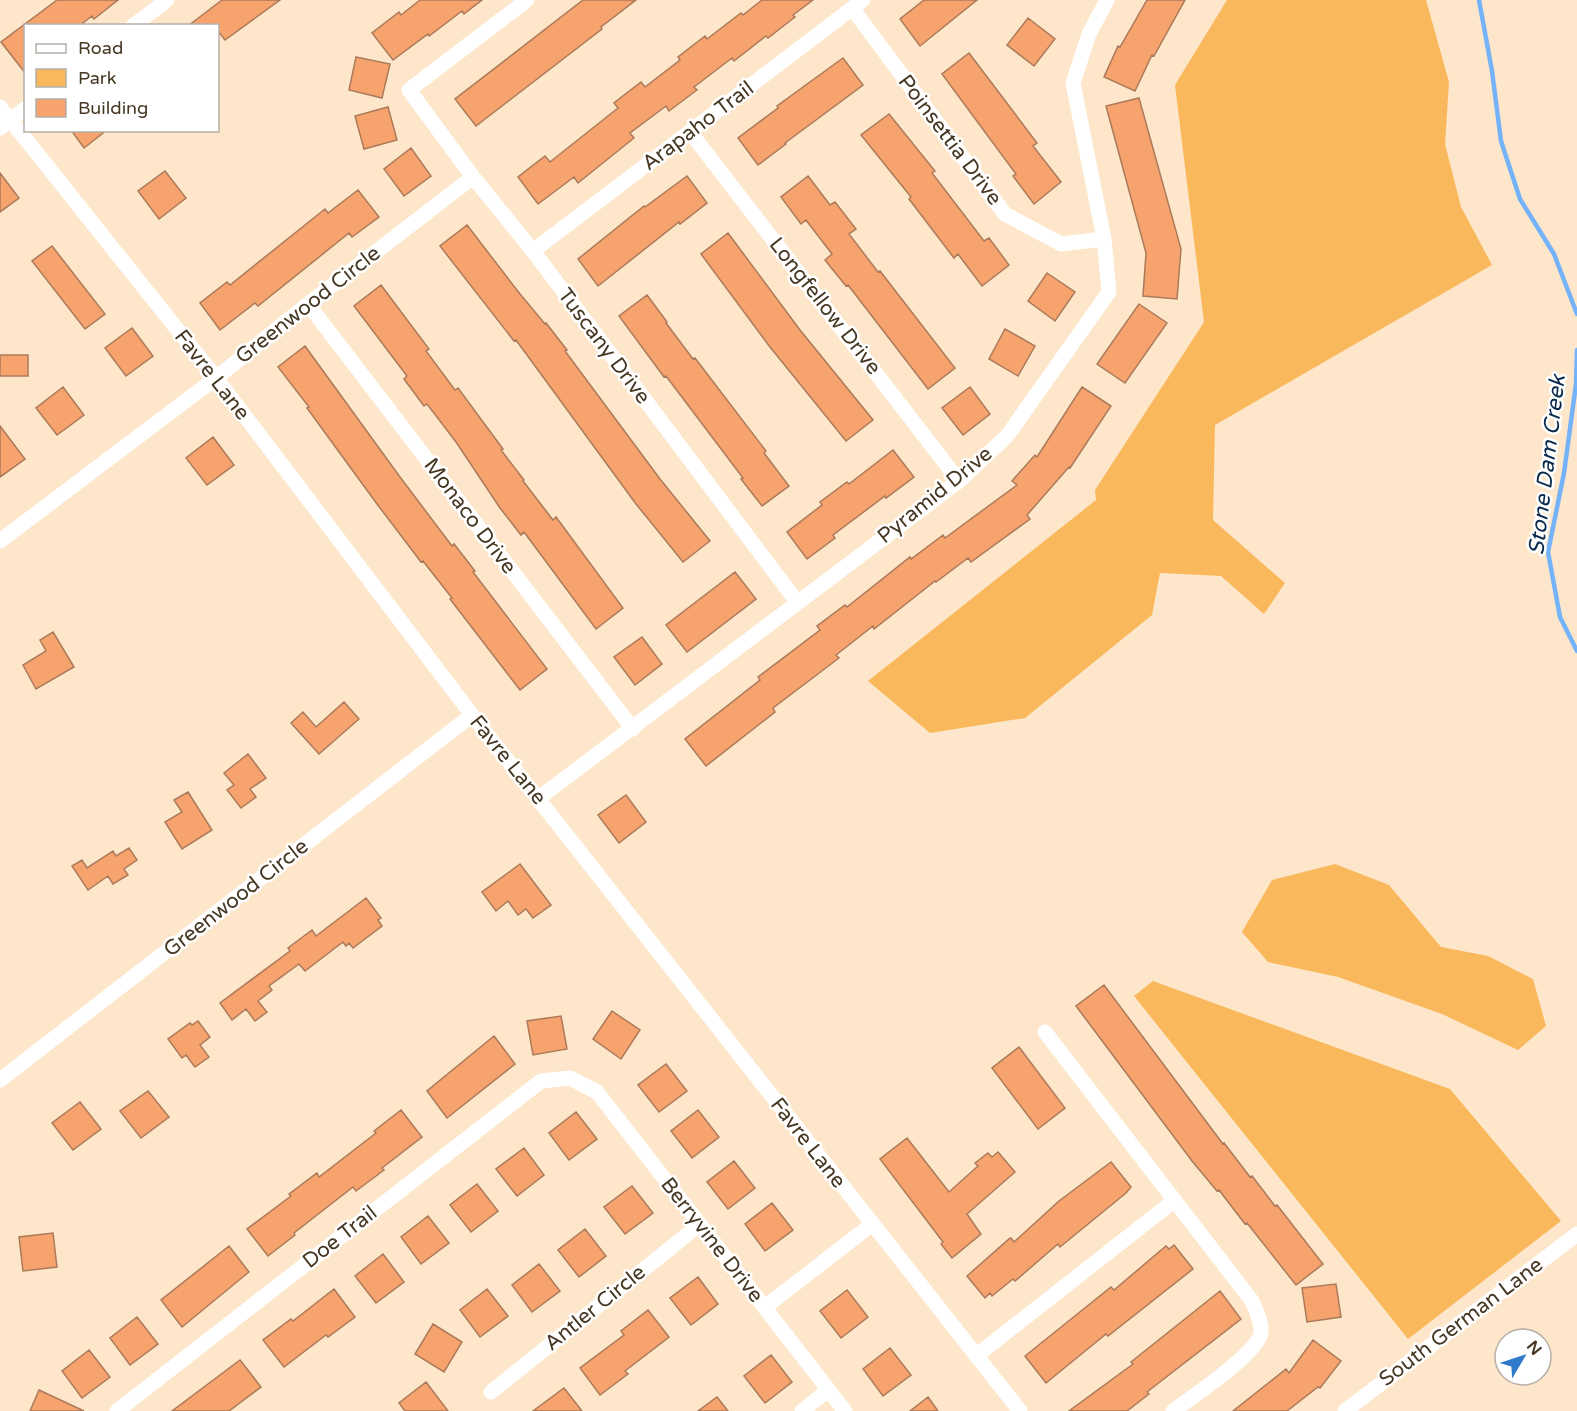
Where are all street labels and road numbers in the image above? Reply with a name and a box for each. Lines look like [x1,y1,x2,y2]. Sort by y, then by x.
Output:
street label: Poinsettia Drive [893,70,1007,210]
street label: Arapaho Trail [637,76,759,176]
street label: Longfellow Drive [764,232,886,380]
street label: Greenwood Circle [231,241,385,369]
street label: Tuscany Drive [552,283,656,409]
street label: Favre Lane [169,325,255,425]
street label: Pyramid Drive [873,441,997,549]
street label: Monaco Drive [418,453,522,579]
street label: Favre Lane [464,710,552,810]
street label: Greenwood Circle [159,834,313,962]
street label: Favre Lane [765,1093,851,1193]
street label: Berryvine Drive [655,1172,769,1308]
street label: Doe Trail [298,1200,382,1274]
street label: South German Lane [1374,1252,1548,1392]
street label: Antler Circle [540,1260,651,1356]

